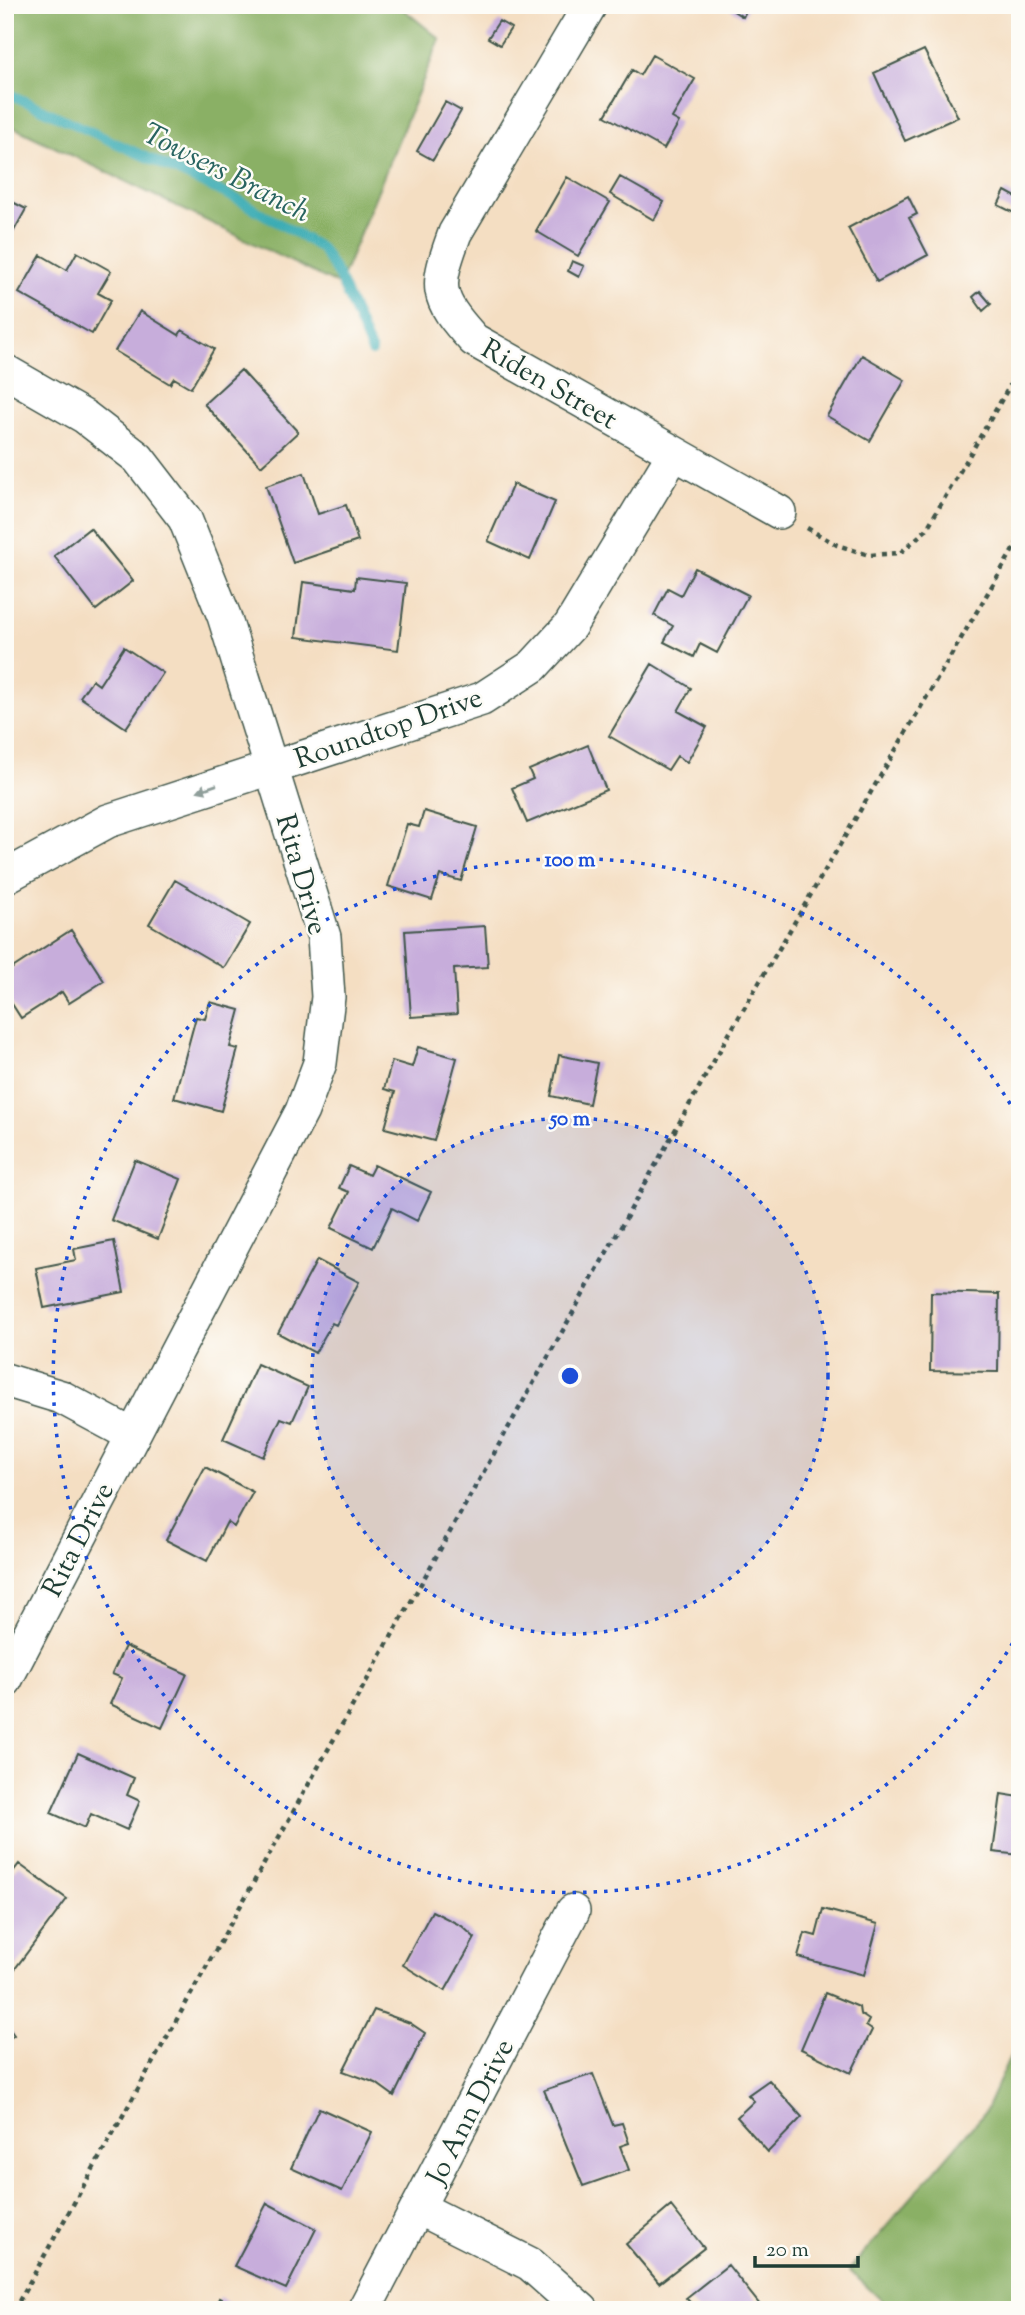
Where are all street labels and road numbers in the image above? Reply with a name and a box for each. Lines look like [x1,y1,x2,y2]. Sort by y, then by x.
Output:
street label: Riden Street [473,330,624,441]
street label: Roundtop Drive [290,679,488,781]
street label: Rita Drive [264,810,336,940]
street label: Rita Drive [34,1476,126,1605]
street label: Jo Ann Drive [417,2033,525,2194]

